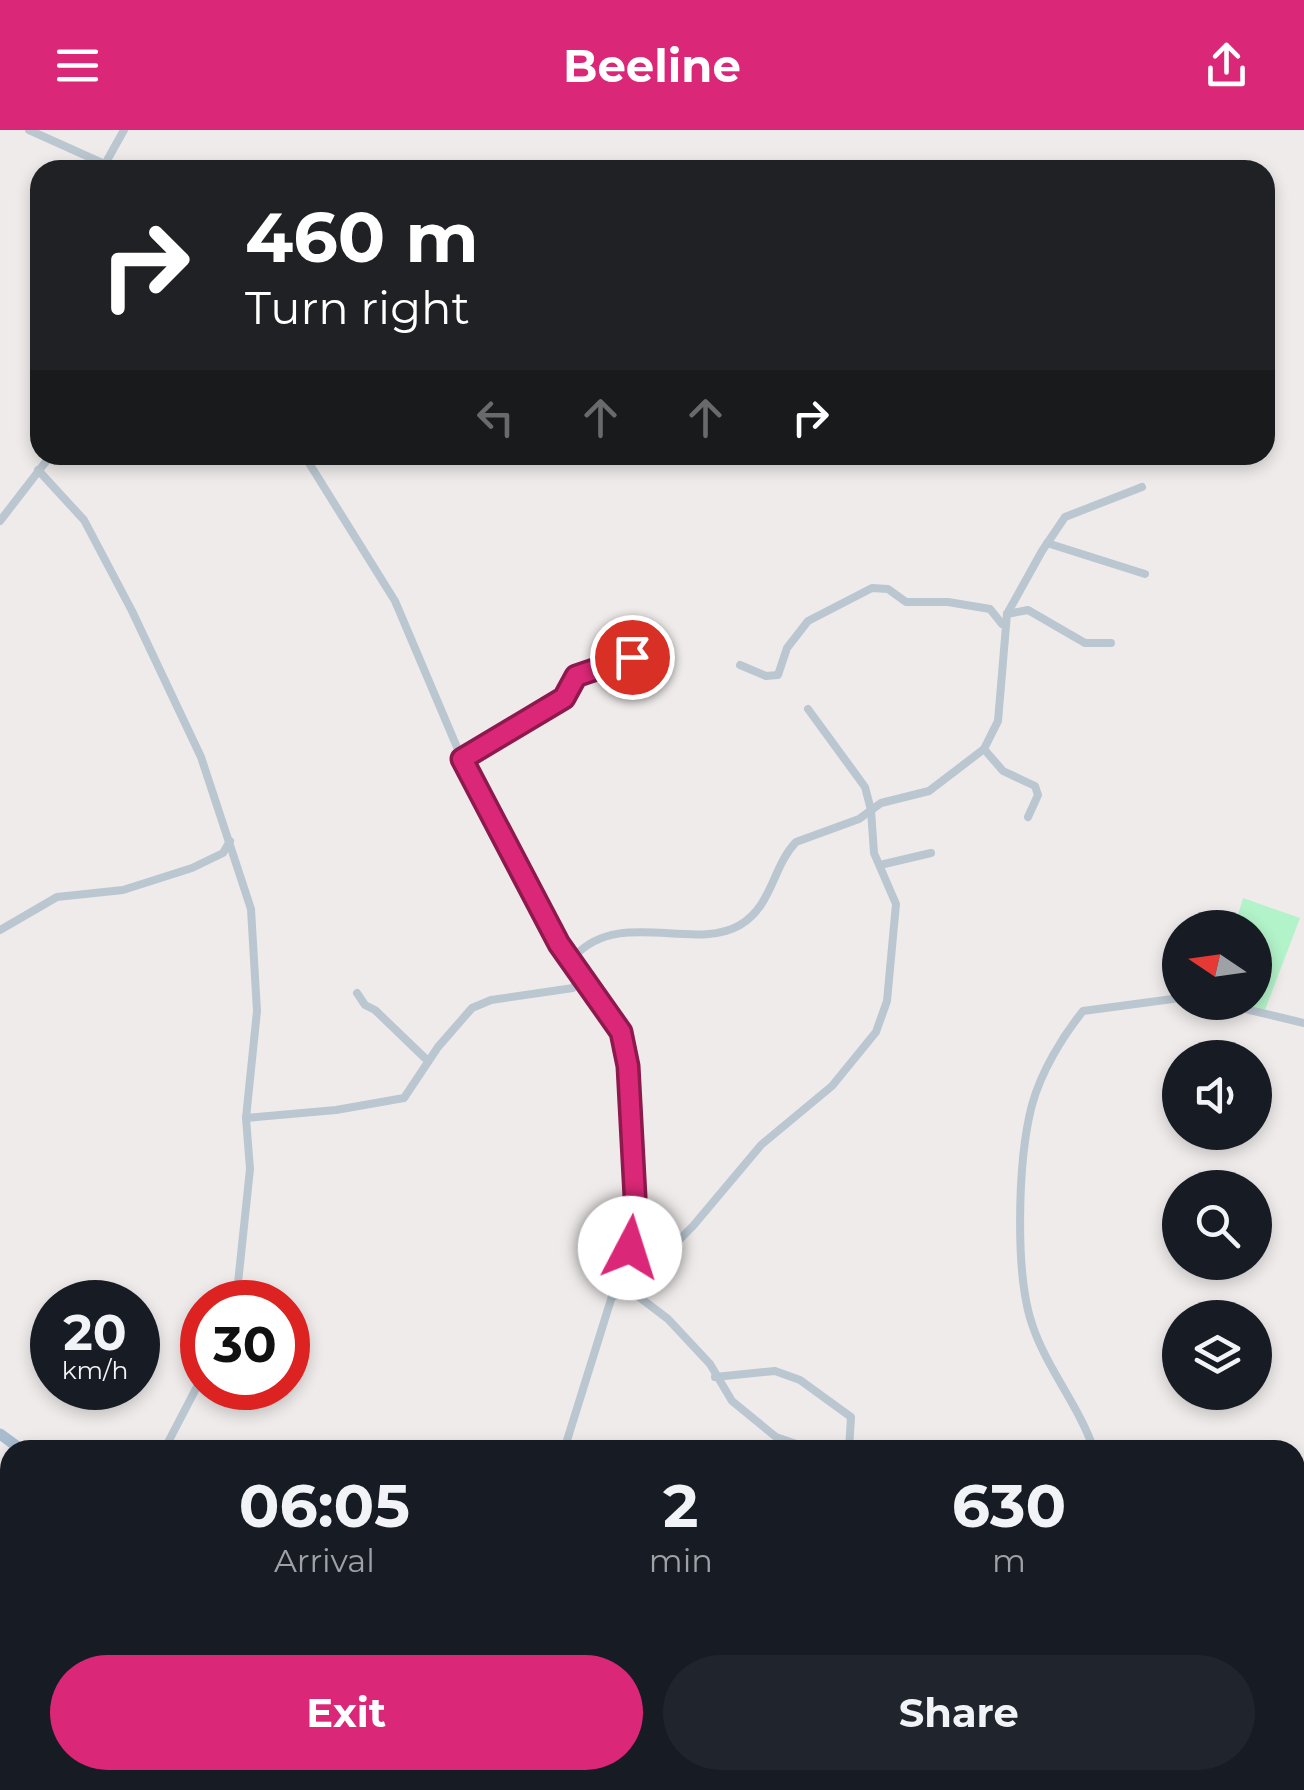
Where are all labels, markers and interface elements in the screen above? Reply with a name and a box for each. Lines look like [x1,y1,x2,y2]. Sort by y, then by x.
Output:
icon: menu [50,38,105,93]
text: Beeline [563,38,741,93]
icon: share [1199,38,1254,93]
text: 460 m [245,194,479,280]
icon: right [80,200,210,330]
text: Turn right [245,280,470,335]
icon: left [468,390,523,445]
icon: ahead [573,390,628,445]
icon: ahead [678,390,733,445]
icon: right [783,390,838,445]
pin [590,615,675,700]
icon: arrive [605,630,660,685]
north arrow [1162,910,1272,1020]
map controls [1162,910,1272,1410]
button: sound [1162,1040,1272,1150]
button: search [1162,1170,1272,1280]
position arrow [578,1196,682,1300]
speed limit sign: 30 [180,1280,310,1410]
button: layers [1162,1300,1272,1410]
text: 20 [63,1302,127,1363]
text: km/h [62,1355,128,1385]
text: 06:05 [239,1469,410,1542]
text: 2 [663,1469,699,1542]
text: 630 [952,1469,1066,1542]
text: Arrival [274,1541,375,1580]
text: min [649,1541,713,1580]
text: m [992,1541,1026,1580]
button: Exit [50,1655,643,1770]
button: Share [663,1655,1255,1770]

